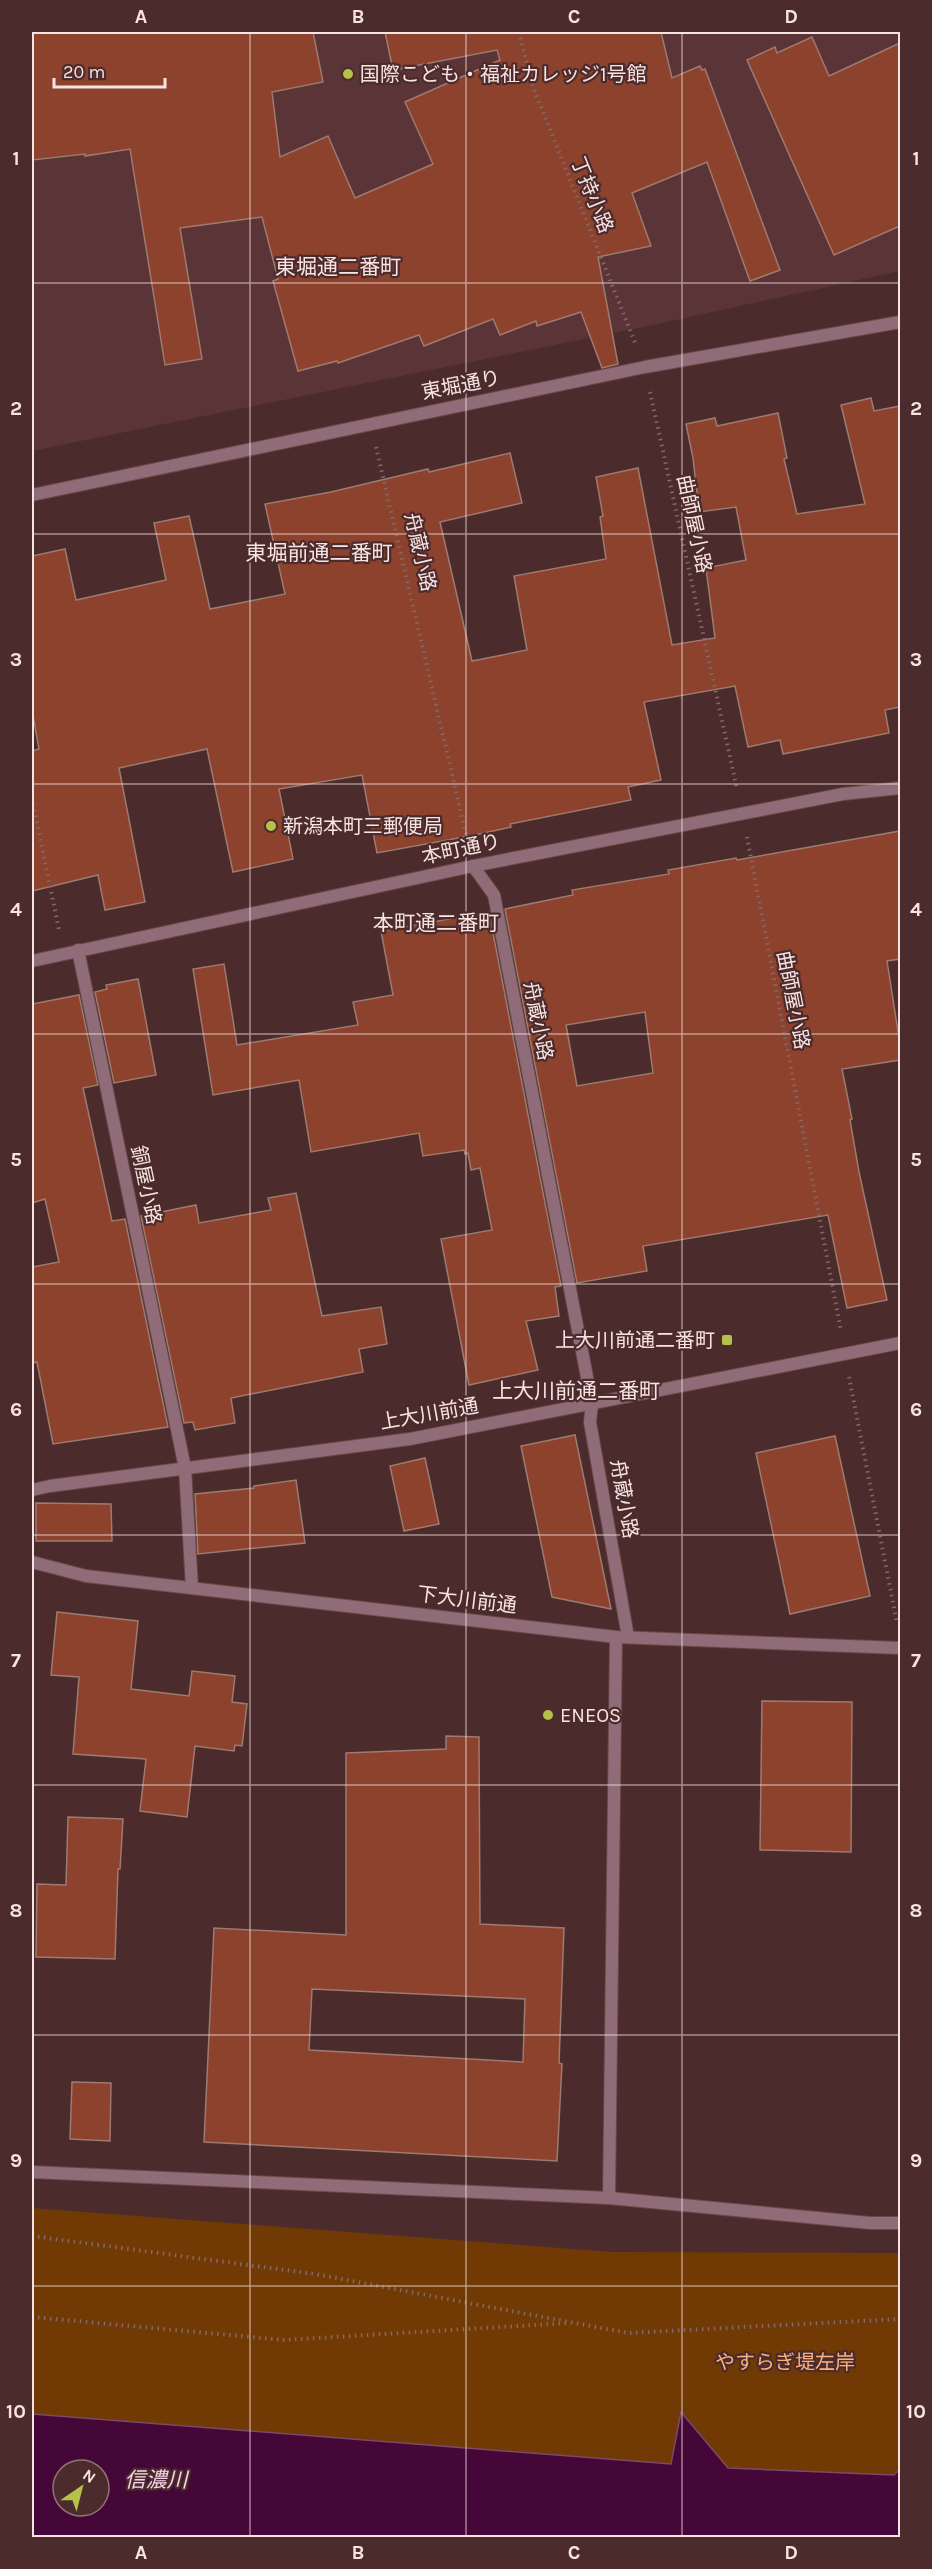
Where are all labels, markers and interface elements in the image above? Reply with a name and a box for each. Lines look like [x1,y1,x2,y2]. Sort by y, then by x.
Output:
text: A [135,5,148,28]
text: B [352,5,364,28]
text: C [568,5,580,28]
text: D [784,5,798,28]
scale bar [54,51,165,89]
text: 20 m [63,61,105,83]
place label: 国際こども・福祉カレッジ1号館 [360,63,647,86]
marker: 国際こども・福祉カレッジ1号館 [341,67,355,81]
text: 1 [12,147,20,170]
text: 1 [912,147,920,170]
street label: 丁持小路 [566,154,618,236]
district label: 東堀通二番町 [275,255,401,279]
street label: 東堀通り [420,366,502,404]
text: 2 [10,397,22,420]
text: 2 [910,397,922,420]
street label: 曲師屋小路 [672,473,716,575]
street label: 舟蔵小路 [400,510,440,594]
district label: 東堀前通二番町 [246,541,393,565]
text: 3 [10,648,22,671]
text: 3 [910,648,922,671]
place label: 新潟本町三郵便局 [283,815,443,838]
marker: 新潟本町三郵便局 [264,819,278,833]
street label: 本町通り [419,829,503,869]
text: 4 [10,898,22,921]
text: 4 [910,898,922,921]
district label: 本町通二番町 [373,911,499,935]
street label: 曲師屋小路 [772,949,814,1051]
street label: 舟蔵小路 [519,980,557,1062]
street label: 銅屋小路 [126,1143,166,1227]
text: 5 [10,1148,22,1171]
text: 5 [910,1148,922,1171]
place label: 上大川前通二番町 [555,1329,715,1352]
marker: 上大川前通二番町 [720,1333,734,1347]
district label: 上大川前通二番町 [492,1379,660,1403]
street label: 上大川前通 [378,1394,480,1434]
text: 6 [10,1398,22,1421]
text: 6 [910,1398,922,1421]
street label: 舟蔵小路 [606,1458,642,1540]
street label: 下大川前通 [416,1582,518,1618]
text: 7 [11,1649,21,1672]
text: 7 [911,1649,921,1672]
place label: ENEOS [560,1704,621,1727]
marker: ENEOS [541,1708,555,1722]
text: 8 [10,1899,22,1922]
text: 8 [910,1899,922,1922]
text: 9 [10,2149,22,2172]
text: 9 [910,2149,922,2172]
park label: やすらぎ堤左岸 [715,2351,855,2374]
text: 10 [6,2400,26,2423]
text: 10 [906,2400,926,2423]
north arrow [51,2458,111,2518]
text: N [79,2465,99,2487]
water label: 信濃川 [125,2468,189,2492]
text: A [135,2541,148,2564]
text: B [352,2541,364,2564]
text: C [568,2541,580,2564]
text: D [784,2541,798,2564]

